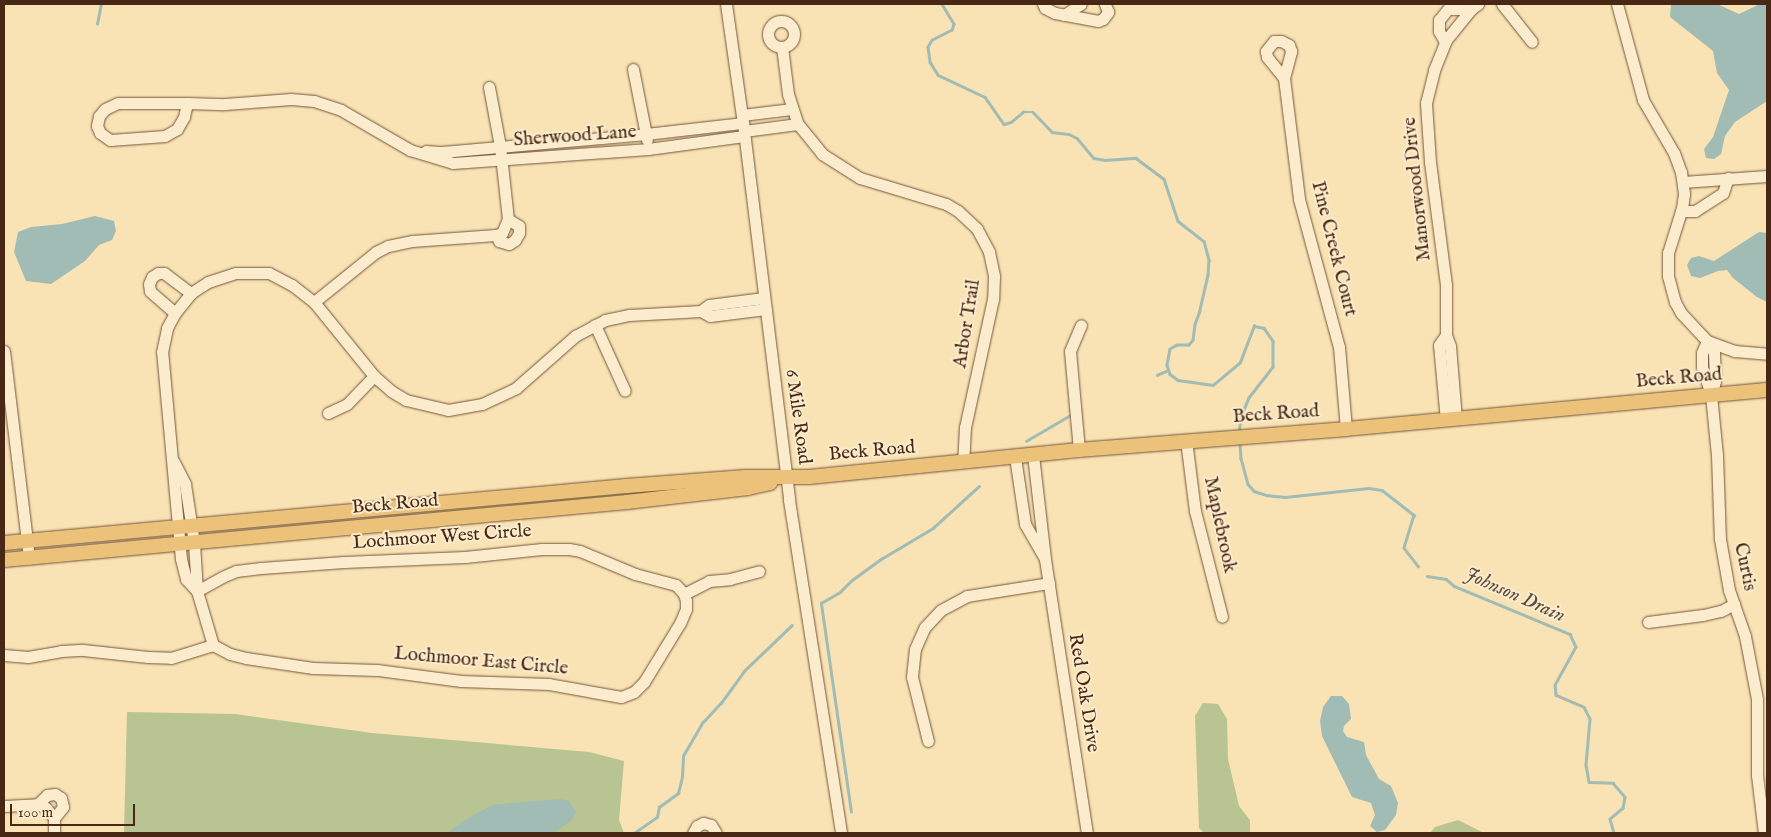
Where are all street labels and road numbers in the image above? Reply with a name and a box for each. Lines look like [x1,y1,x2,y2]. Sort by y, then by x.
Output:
street label: Manorwood Drive [1399,116,1437,262]
street label: Sherwood Lane [513,121,637,153]
street label: Pine Creek Court [1305,179,1361,319]
street label: Arbor Trail [950,278,986,370]
street label: Beck Road [1635,364,1723,394]
street label: 6 Mile Road [779,368,815,466]
street label: Beck Road [1232,401,1320,429]
street label: Beck Road [828,437,916,467]
street label: Maplebrook [1198,475,1240,575]
street label: Beck Road [351,490,439,520]
street label: Lochmoor West Circle [352,520,532,556]
street label: Curtis [1728,541,1760,593]
street label: Red Oak Drive [1062,632,1104,754]
street label: Lochmoor East Circle [393,643,569,681]

